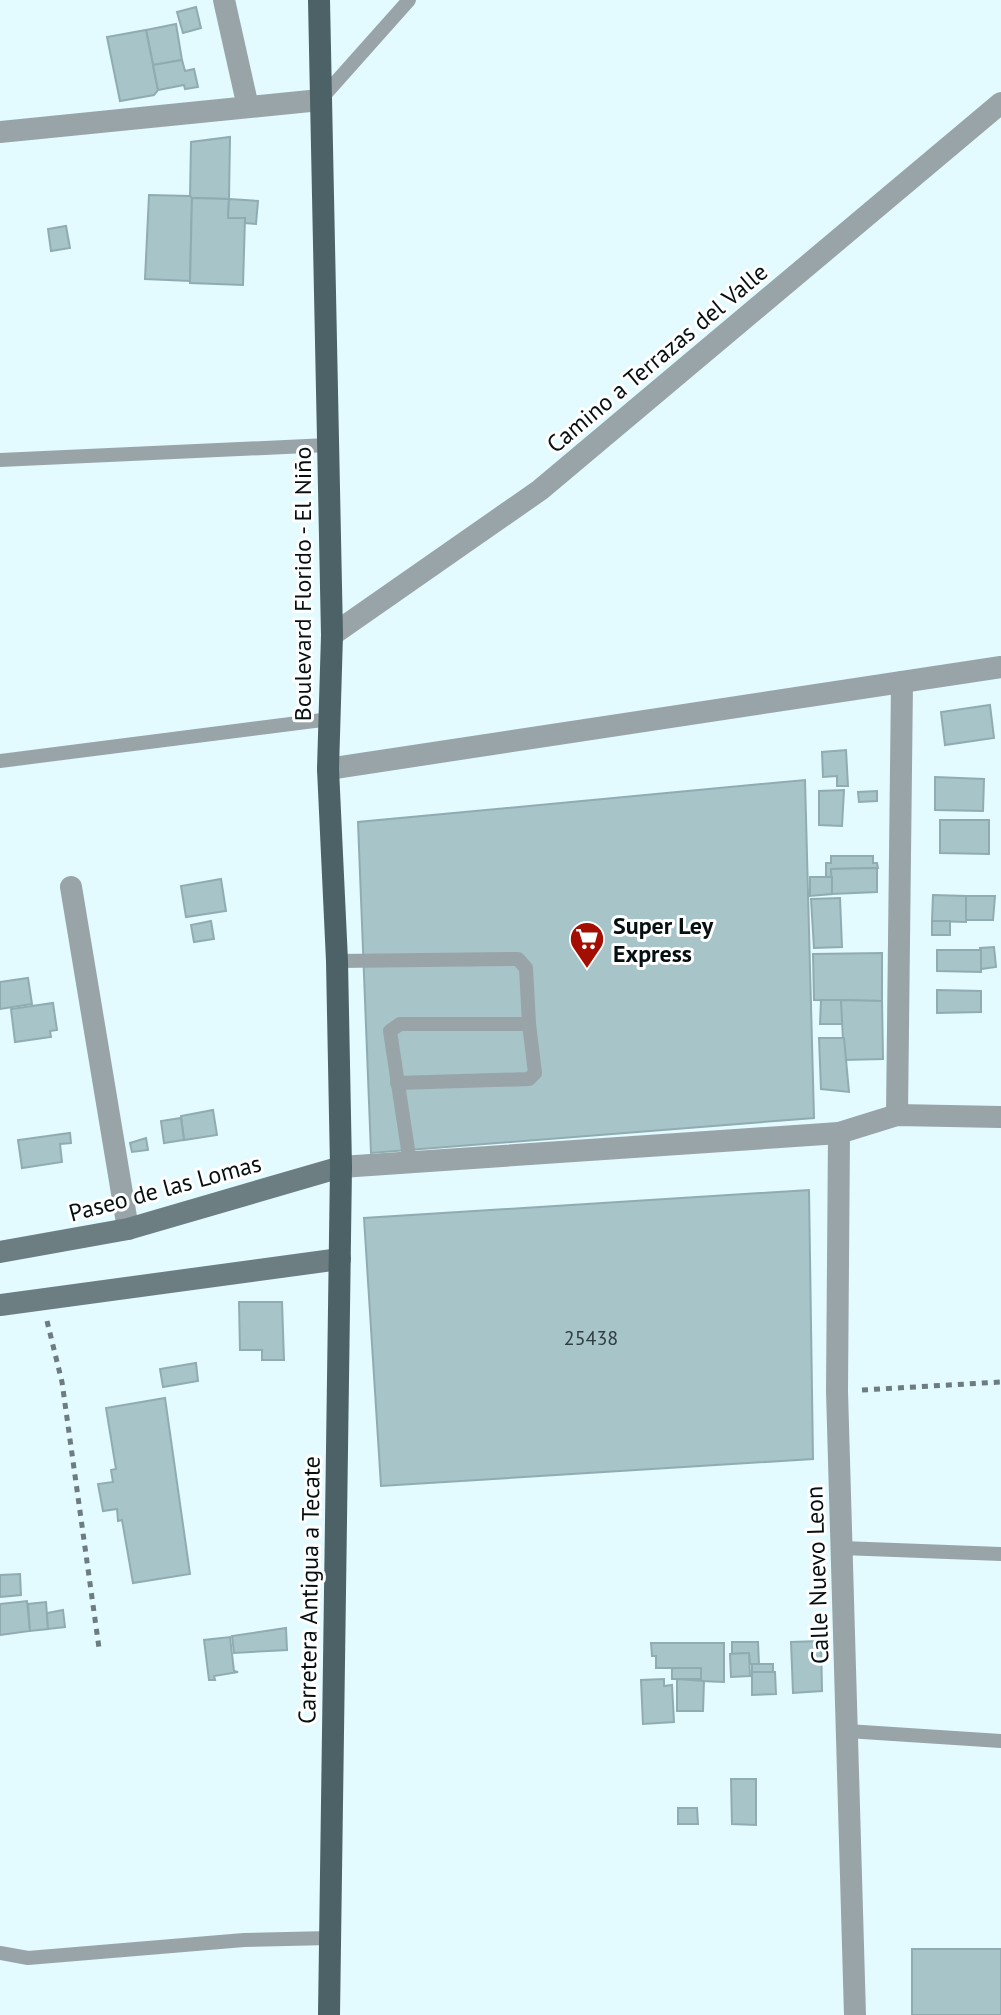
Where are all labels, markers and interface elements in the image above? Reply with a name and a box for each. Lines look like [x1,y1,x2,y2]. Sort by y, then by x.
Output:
street label: Camino a Terrazas del Valle [540,256,774,460]
street label: Boulevard Florido - El Niño [287,447,318,721]
place label: Super Ley Express [613,910,714,969]
supermarket icon: Super Ley Express [568,920,606,970]
street label: Paseo de las Lomas [65,1147,265,1229]
house number: 25438 [564,1325,618,1351]
street label: Carretera Antigua a Tecate [291,1456,327,1724]
street label: Calle Nuevo Leon [798,1485,836,1665]

